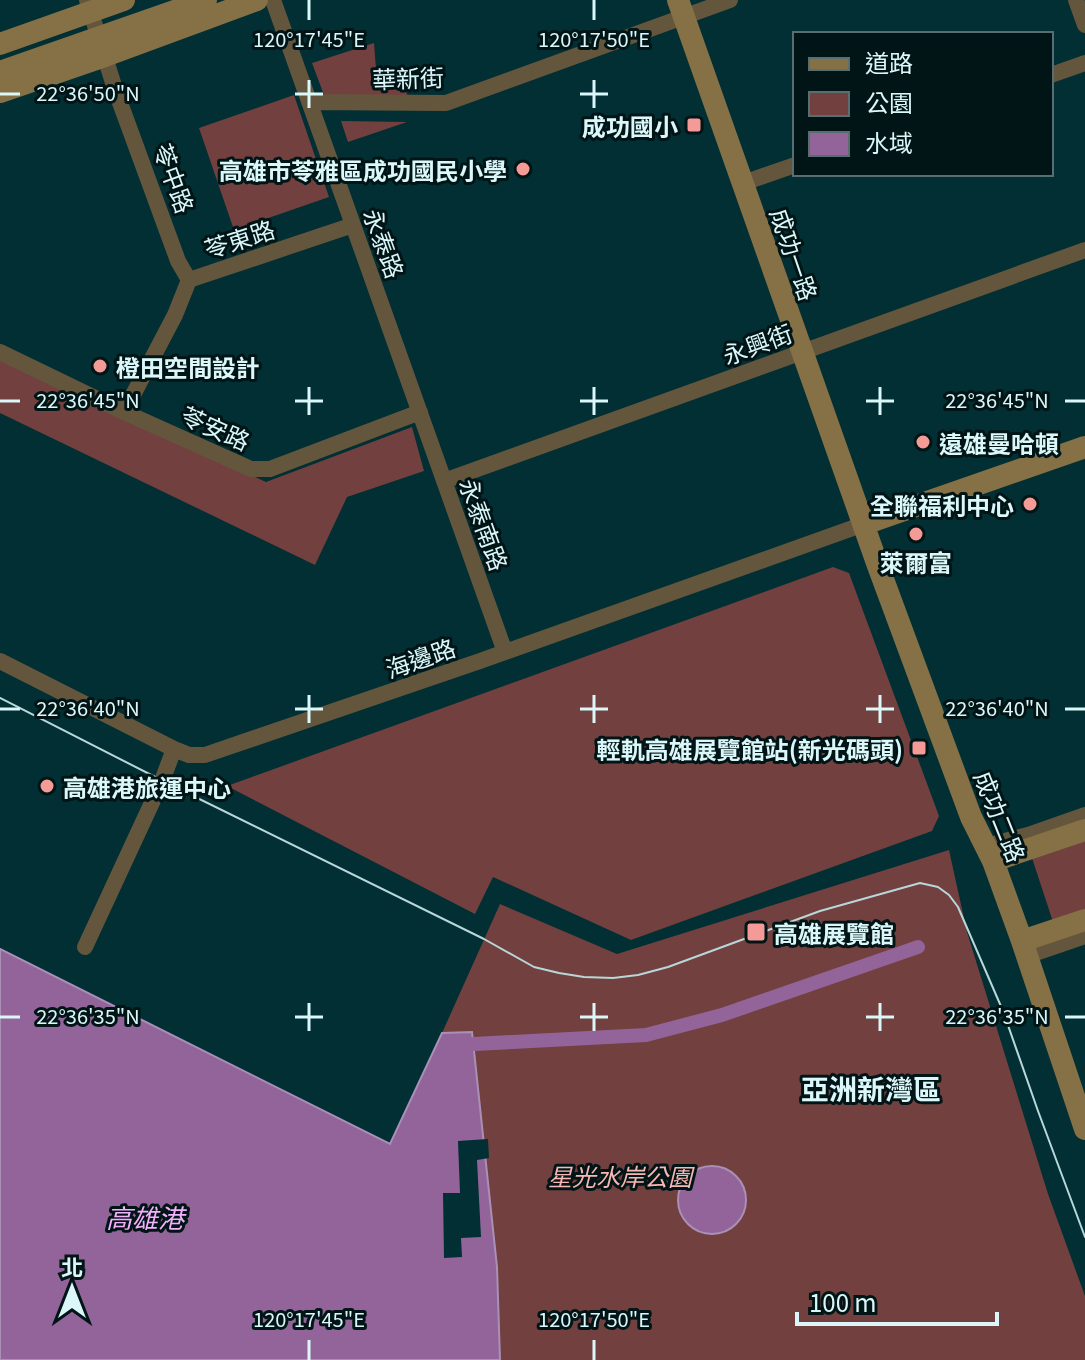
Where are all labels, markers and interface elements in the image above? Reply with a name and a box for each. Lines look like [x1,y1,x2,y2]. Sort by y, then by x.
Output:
text: 120°17'45"E [253,24,365,53]
text: 120°17'50"E [538,24,650,53]
legend [793,32,1053,176]
text: 道路 [865,44,913,79]
street label: 華新街 [371,58,445,96]
text: 22°36'50"N [36,78,140,107]
text: 公園 [865,84,913,119]
place label: 成功國小 [582,108,678,143]
marker: 成功國小 [685,116,703,134]
text: 水域 [865,124,913,159]
street label: 苓中路 [146,138,204,218]
place label: 高雄市苓雅區成功國民小學 [219,152,507,187]
marker: 高雄市苓雅區成功國民小學 [514,160,532,178]
street label: 永泰路 [356,203,414,283]
street label: 成功一路 [763,203,827,305]
street label: 苓東路 [199,210,279,266]
street label: 永興街 [717,314,797,372]
place label: 橙田空間設計 [116,349,260,384]
marker: 橙田空間設計 [91,357,109,375]
text: 22°36'45"N [36,385,140,414]
text: 22°36'45"N [945,385,1049,414]
street label: 苓安路 [176,396,256,458]
place label: 遠雄曼哈頓 [939,425,1059,460]
marker: 遠雄曼哈頓 [914,433,932,451]
street label: 永泰南路 [452,473,518,575]
place label: 全聯福利中心 [870,487,1014,522]
marker: 全聯福利中心 [1021,495,1039,513]
marker: 萊爾富 [907,525,925,543]
place label: 萊爾富 [880,544,952,579]
street label: 海邊路 [380,629,460,685]
text: 22°36'40"N [36,693,140,722]
text: 22°36'40"N [945,693,1049,722]
place label: 輕軌高雄展覽館站(新光碼頭) [597,731,903,766]
marker: 輕軌高雄展覽館站(新光碼頭) [910,739,928,757]
street label: 成功二路 [967,765,1035,867]
place label: 高雄港旅運中心 [63,769,231,804]
marker: 高雄港旅運中心 [38,777,56,795]
place label: 高雄展覽館 [774,915,894,950]
marker: 高雄展覽館 [745,921,767,943]
text: 22°36'35"N [36,1001,140,1030]
text: 22°36'35"N [945,1001,1049,1030]
district label: 亞洲新灣區 [801,1068,941,1108]
park label: 星光水岸公園 [548,1158,695,1193]
water label: 高雄港 [106,1198,188,1235]
north arrow [32,1248,112,1328]
text: 北 [61,1250,83,1282]
scale bar [797,1276,997,1326]
text: 100 m [809,1284,877,1319]
text: 120°17'45"E [253,1304,365,1333]
text: 120°17'50"E [538,1304,650,1333]

